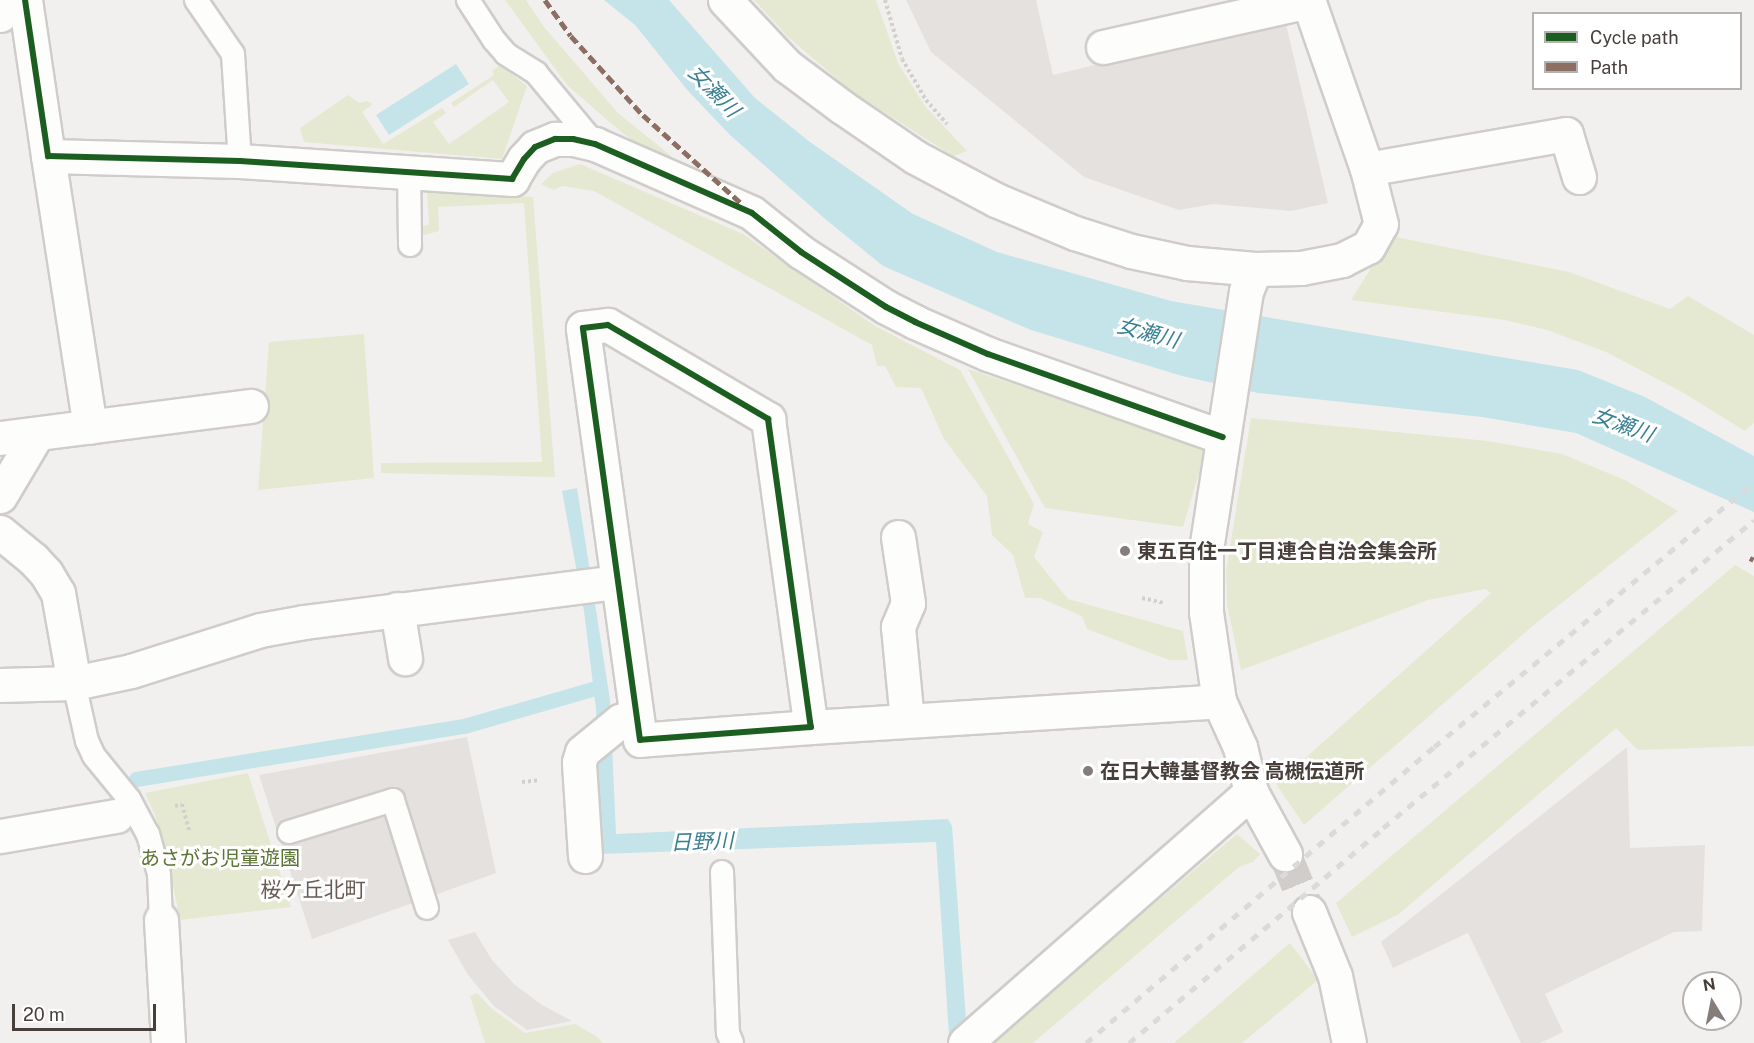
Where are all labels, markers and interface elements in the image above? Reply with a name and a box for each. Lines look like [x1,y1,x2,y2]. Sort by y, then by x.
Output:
legend [1532,12,1742,90]
text: Cycle path [1590,27,1679,48]
text: Path [1590,57,1628,78]
water label: 女瀬川 [683,60,745,122]
water label: 女瀬川 [1114,313,1182,353]
water label: 女瀬川 [1589,402,1657,448]
place label: 東五百住一丁目連合自治会集会所 [1137,539,1437,563]
marker: 東五百住一丁目連合自治会集会所 [1118,544,1132,558]
place label: 在日大韓基督教会 高槻伝道所 [1100,759,1365,783]
marker: 在日大韓基督教会 高槻伝道所 [1081,764,1095,778]
water label: 日野川 [670,828,734,856]
park label: あさがお児童遊園 [140,846,300,870]
district label: 桜ケ丘北町 [261,877,365,903]
north arrow [1682,971,1742,1031]
text: N [1701,974,1717,995]
scale bar [15,992,159,1030]
text: 20 m [23,1004,65,1025]

